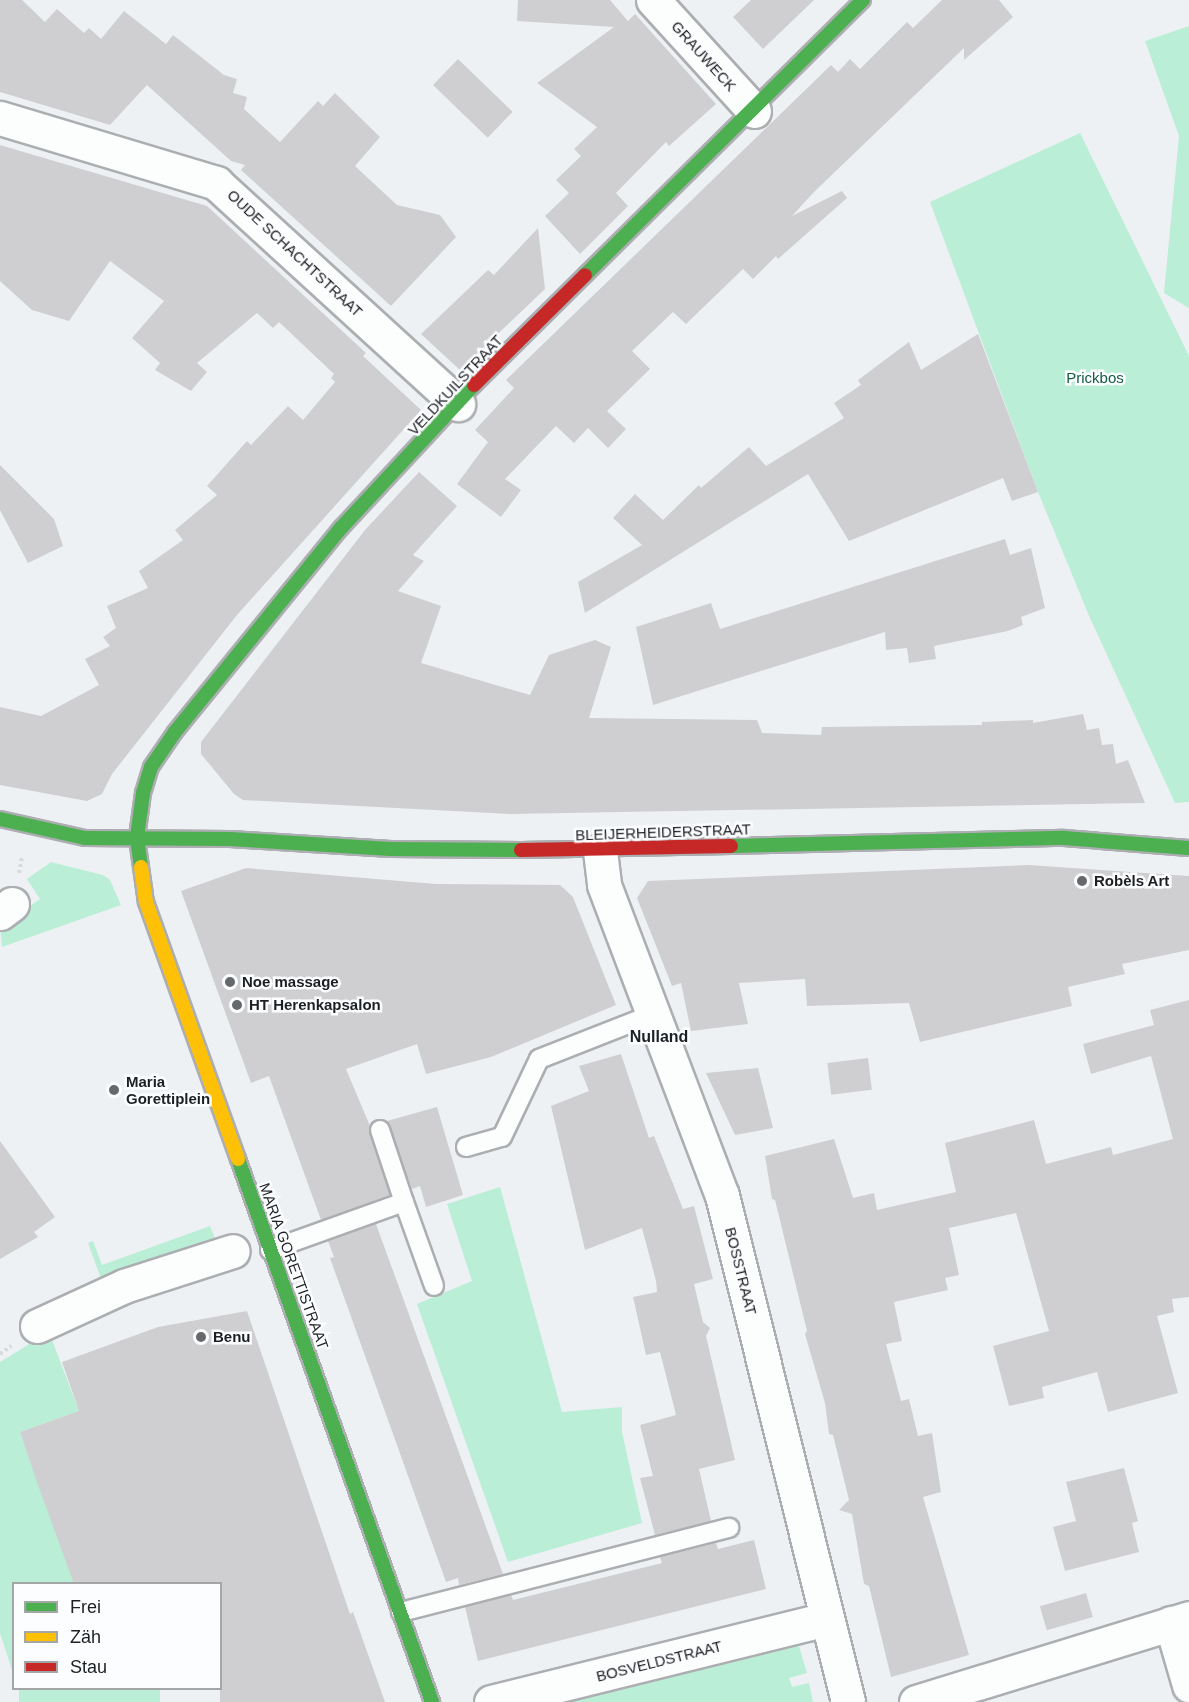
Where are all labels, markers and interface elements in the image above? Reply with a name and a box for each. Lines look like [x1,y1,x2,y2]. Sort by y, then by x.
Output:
street label: GRAUWECK [668,17,740,95]
street label: OUDE SCHACHTSTRAAT [224,186,366,320]
street label: VELDKUILSTRAAT [404,331,506,439]
park label: Prickbos [1066,369,1124,387]
street label: BLEIJERHEIDERSTRAAT [575,820,751,844]
place label: Robèls Art [1094,872,1170,890]
marker: Robèls Art [1075,874,1089,888]
place label: Noe massage [242,973,339,991]
marker: Noe massage [223,975,237,989]
place label: HT Herenkapsalon [249,996,381,1014]
marker: HT Herenkapsalon [230,998,244,1012]
district label: Nulland [630,1027,688,1047]
place label: Maria Gorettiplein [126,1072,210,1107]
marker: Maria Gorettiplein [107,1083,121,1097]
street label: MARIA GORETTISTRAAT [255,1180,333,1352]
street label: BOSSTRAAT [721,1225,761,1317]
place label: Benu [213,1328,250,1346]
marker: Benu [194,1330,208,1344]
legend [12,1582,222,1690]
text: Frei [70,1597,101,1617]
text: Zäh [70,1627,101,1647]
street label: BOSVELDSTRAAT [594,1637,724,1685]
text: Stau [70,1657,107,1677]

